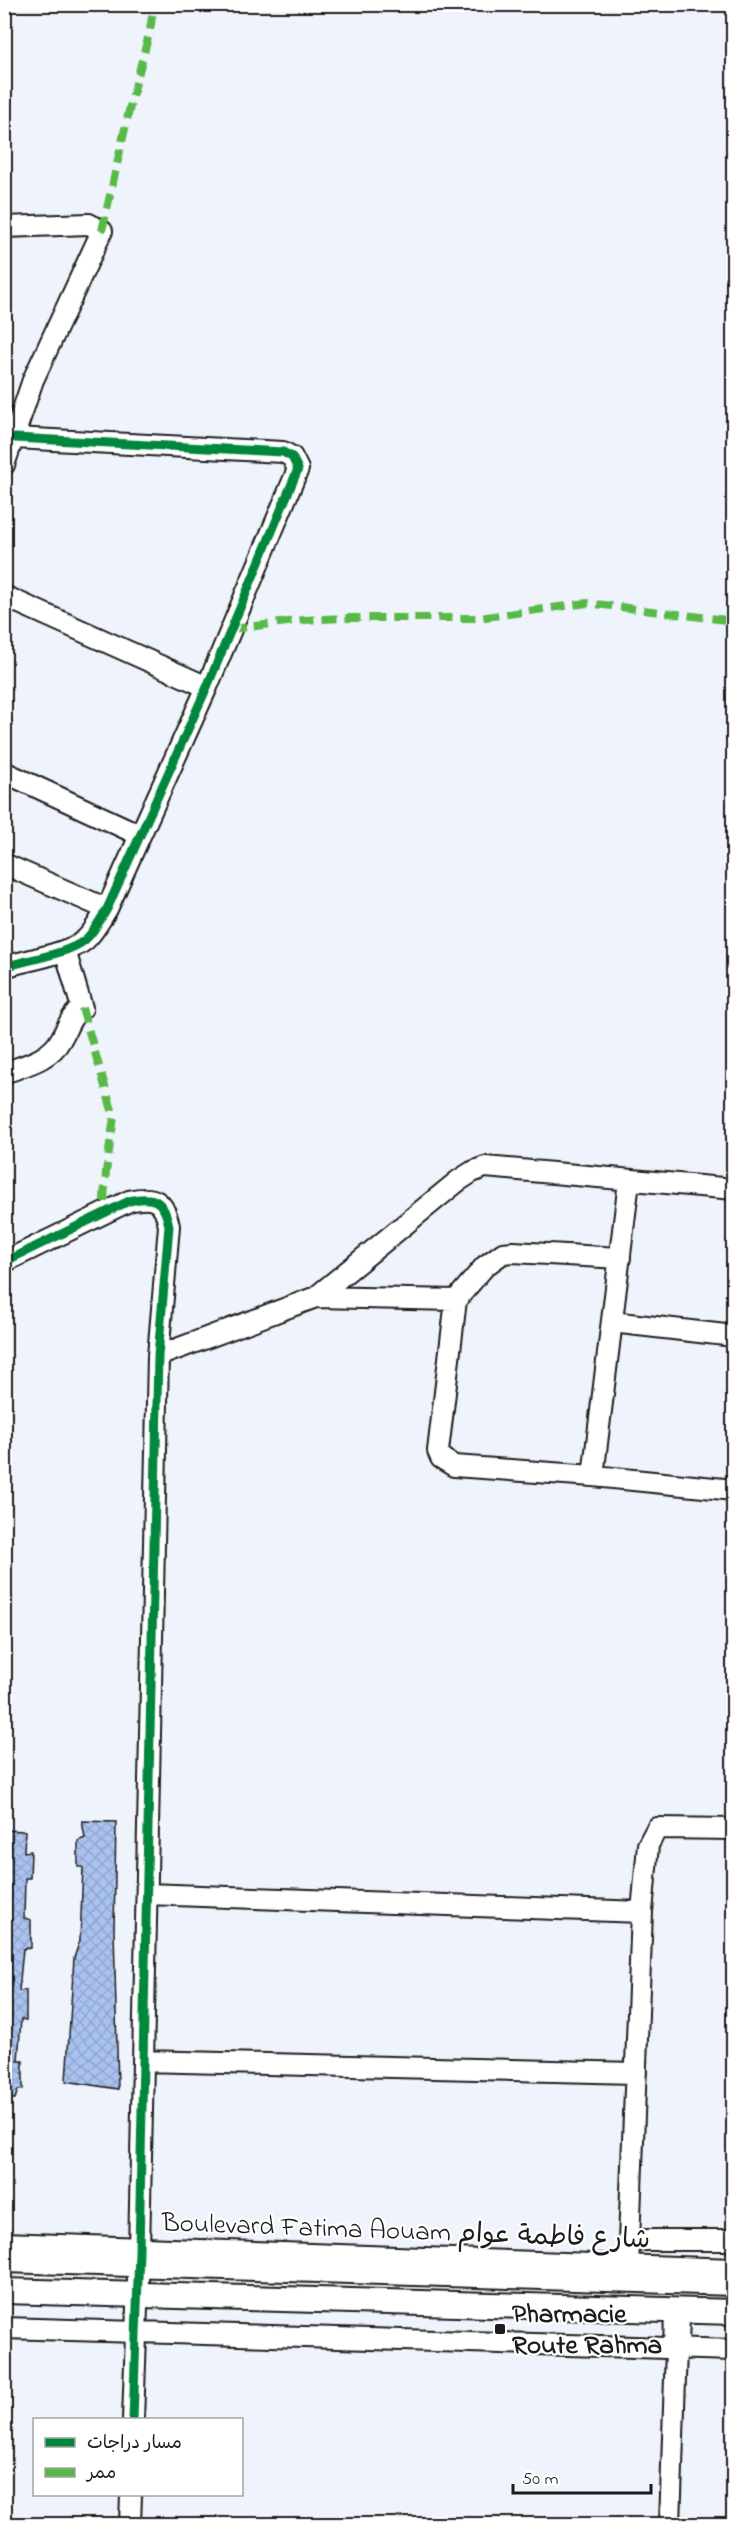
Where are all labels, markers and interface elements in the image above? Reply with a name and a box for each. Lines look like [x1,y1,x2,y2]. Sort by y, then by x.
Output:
street label: Boulevard Fatima Aouam شارع فاطمة عوام [160,2204,651,2261]
place label: Pharmacie Route Rahma [512,2296,662,2366]
marker: Pharmacie Route Rahma [493,2322,507,2336]
legend [33,2418,243,2496]
text: مسار دراجات [87,2431,182,2457]
scale bar [513,2457,651,2495]
text: ممر [85,2461,116,2487]
text: 50 m [522,2467,559,2493]

